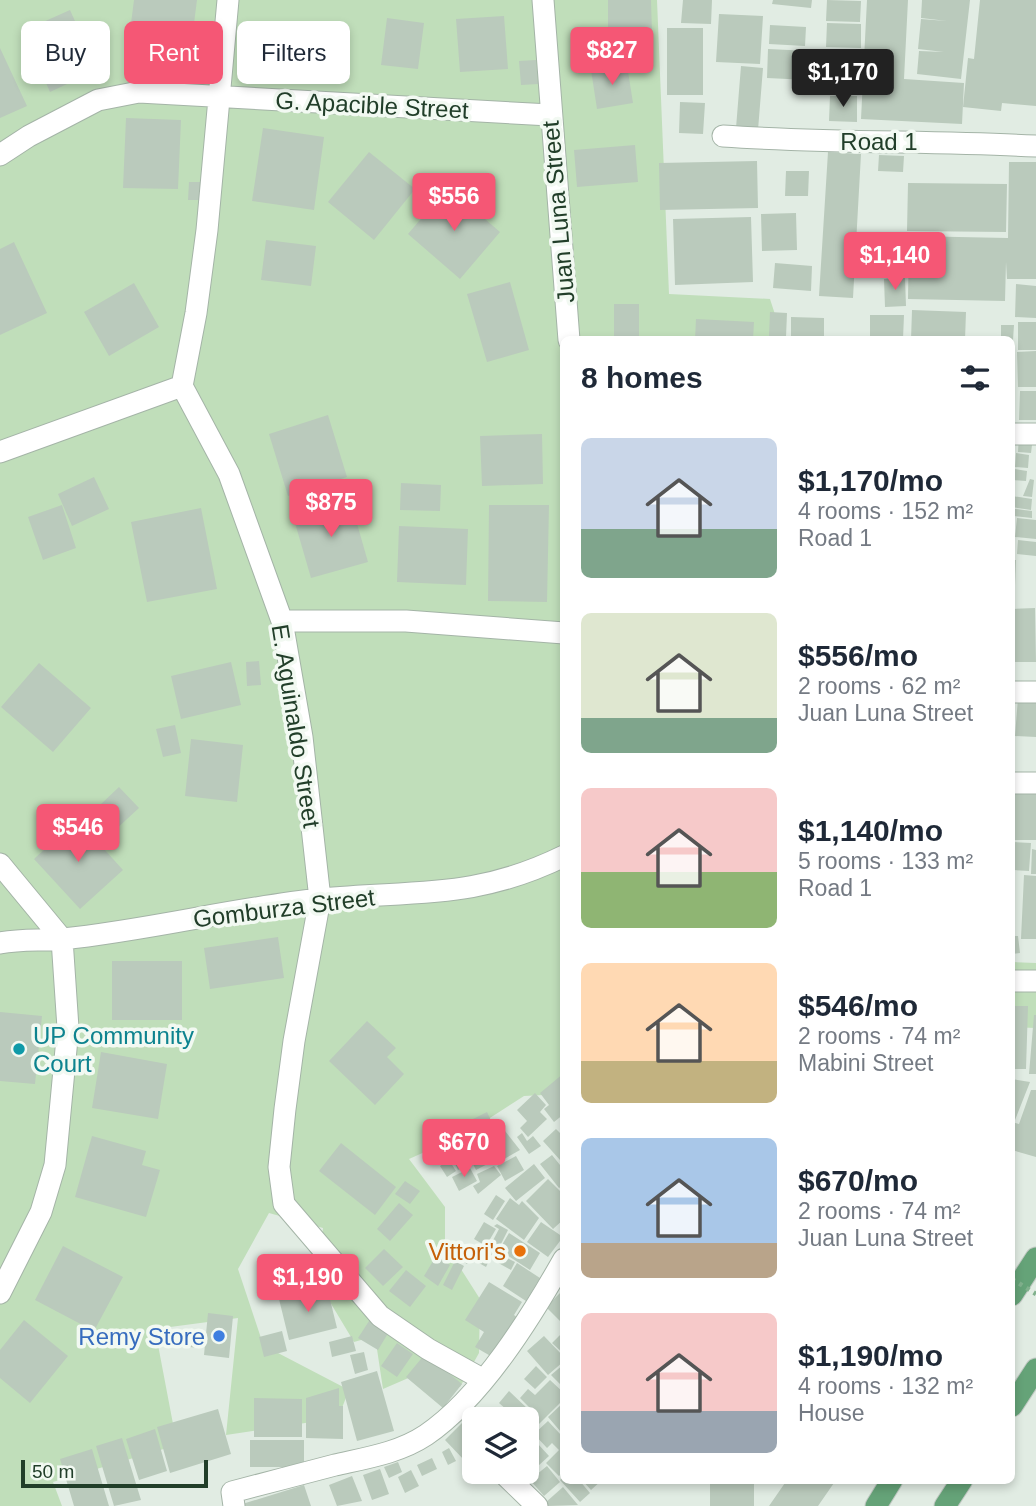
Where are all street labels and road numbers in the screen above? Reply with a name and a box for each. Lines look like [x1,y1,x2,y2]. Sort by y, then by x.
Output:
street label: G. Apacible Street [275,86,470,124]
street label: Juan Luna Street [537,119,579,304]
street label: Road 1 [840,128,918,155]
street label: E. Aguinaldo Street [267,622,325,830]
street label: Gomburza Street [192,883,377,933]

